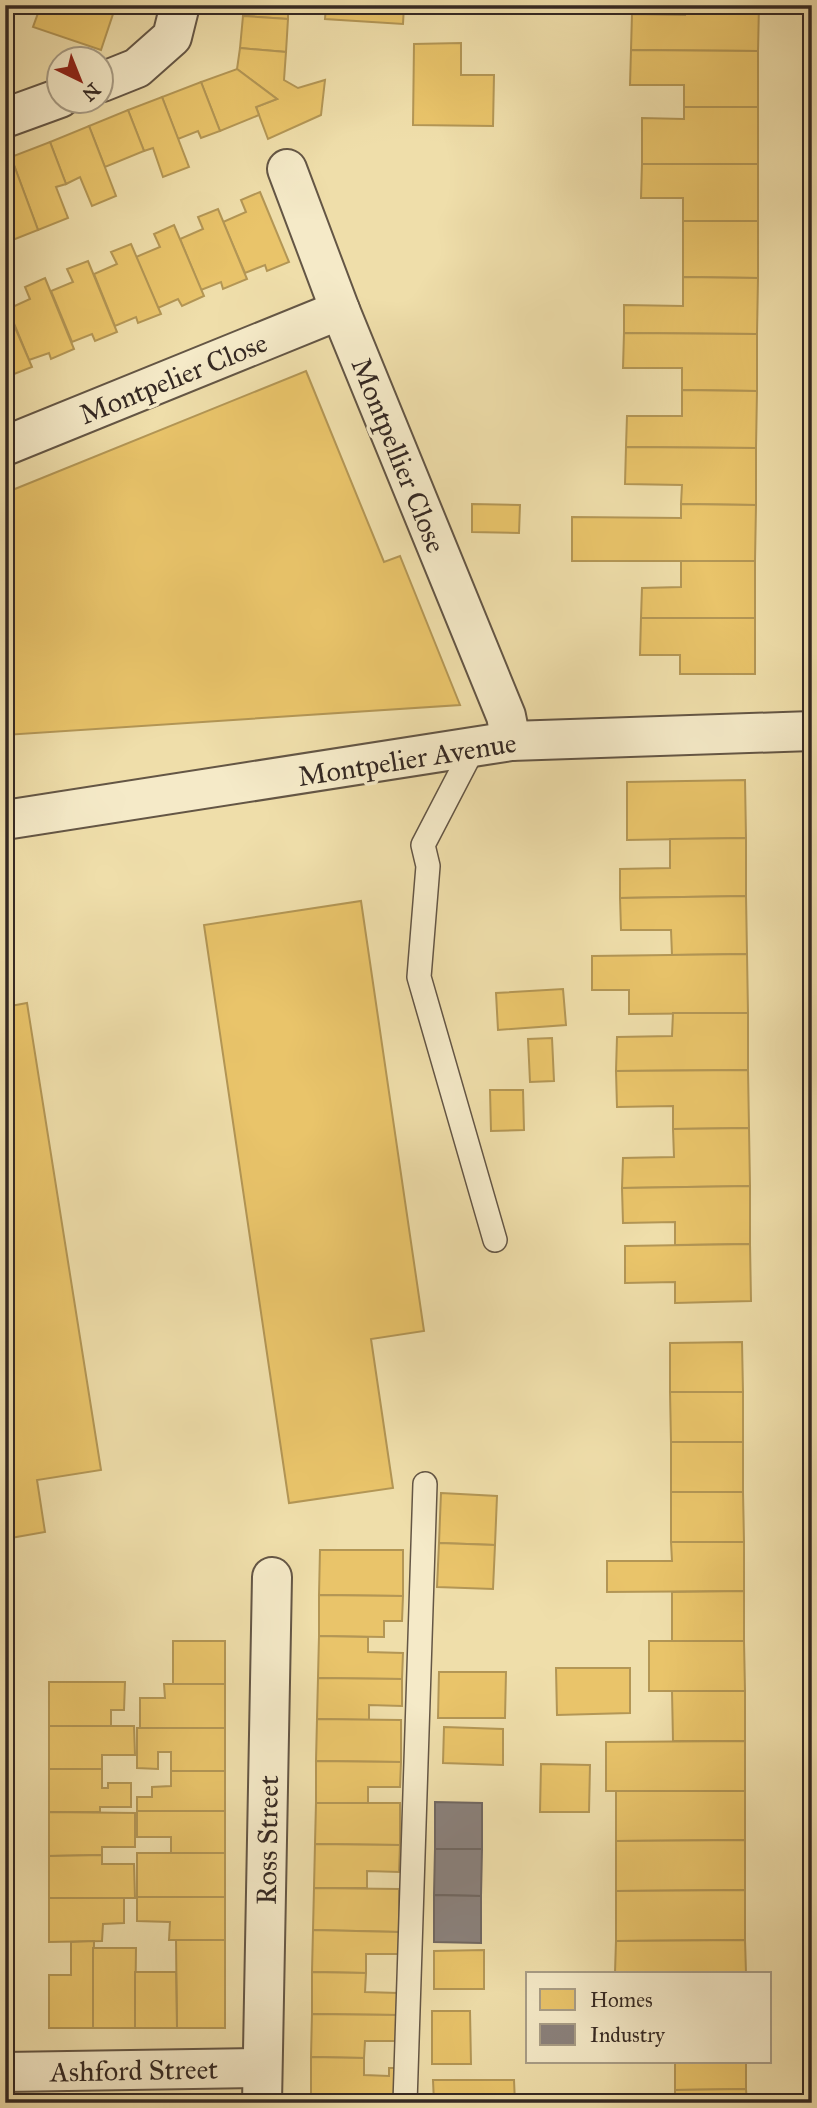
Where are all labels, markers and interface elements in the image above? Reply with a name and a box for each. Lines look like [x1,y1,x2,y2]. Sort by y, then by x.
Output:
north arrow [46,46,116,116]
text: N [78,78,105,106]
street label: Montpelier Close [74,325,272,432]
street label: Montpellier Close [344,353,454,558]
street label: Montpelier Avenue [295,725,519,794]
street label: Ross Street [249,1775,286,1905]
legend [526,1972,772,2062]
text: Homes [590,1987,653,2013]
text: Industry [590,2022,666,2048]
street label: Ashford Street [49,2052,218,2089]

